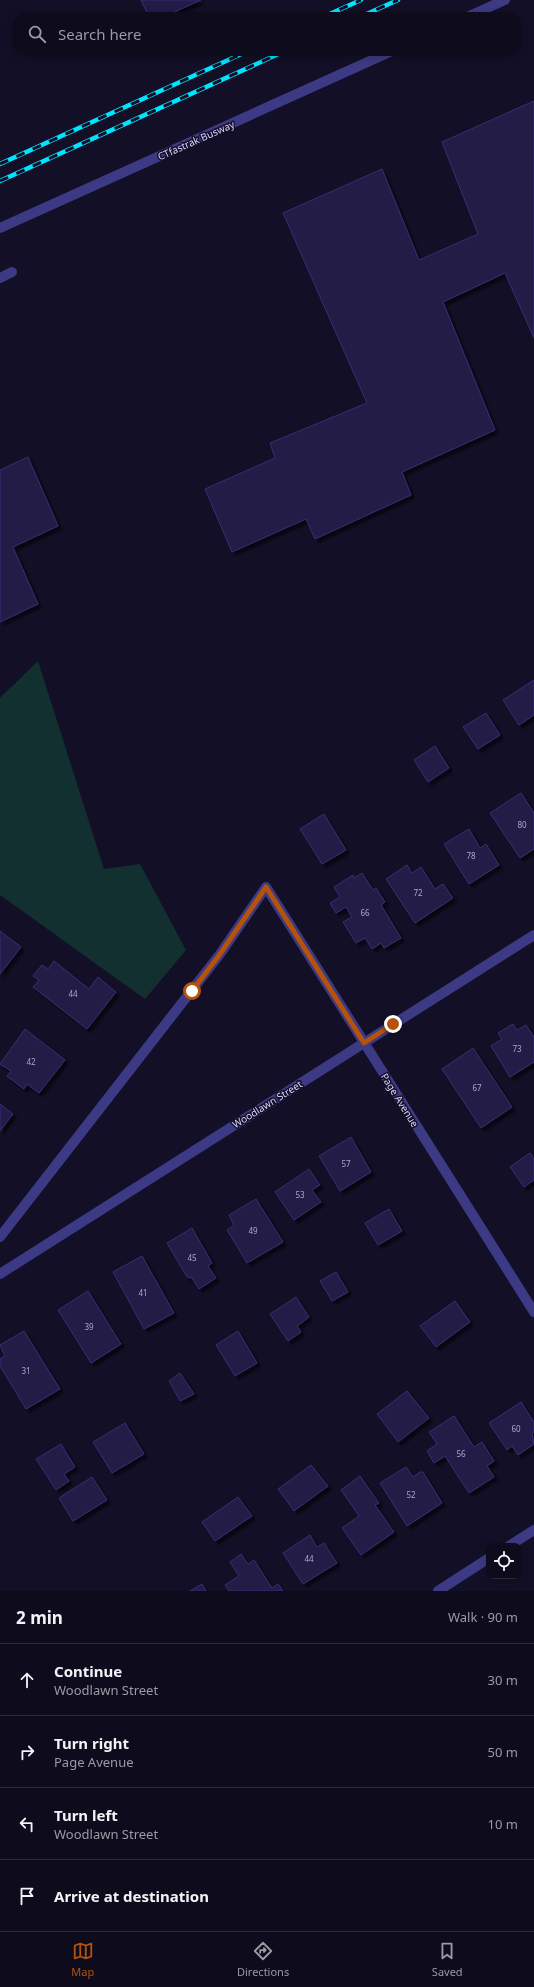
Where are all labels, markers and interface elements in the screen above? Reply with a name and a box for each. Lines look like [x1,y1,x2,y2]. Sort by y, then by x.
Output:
search box [12,12,522,56]
icon: search [26,23,48,45]
text: Search here [58,24,141,44]
street label: CTfastrak Busway [155,116,238,163]
house number: 80 [517,819,527,830]
house number: 78 [466,850,476,861]
house number: 72 [413,887,423,898]
house number: 66 [360,907,370,918]
route start [183,982,201,1000]
house number: 44 [68,988,78,999]
route end [384,1015,402,1033]
house number: 73 [512,1043,522,1054]
house number: 42 [26,1056,36,1067]
street label: Page Avenue [378,1070,422,1130]
street label: Woodlawn Street [229,1077,305,1131]
house number: 67 [472,1082,482,1093]
house number: 57 [341,1158,351,1169]
house number: 53 [295,1189,305,1200]
house number: 49 [248,1225,258,1236]
house number: 45 [187,1252,197,1263]
house number: 41 [138,1287,148,1298]
house number: 39 [84,1321,94,1332]
house number: 31 [21,1365,31,1376]
house number: 60 [511,1423,521,1434]
house number: 56 [456,1448,466,1459]
house number: 52 [406,1489,416,1500]
map controls [486,1543,522,1579]
button: locate [486,1543,522,1579]
house number: 44 [304,1553,314,1564]
text: 2 min [16,1606,63,1629]
text: Walk · 90 m [448,1608,518,1626]
text: Continue [54,1661,122,1681]
icon: ahead [16,1669,38,1691]
text: 30 m [488,1671,518,1689]
text: Woodlawn Street [54,1681,158,1699]
text: Turn right [54,1733,129,1753]
icon: right [16,1741,38,1763]
text: 50 m [488,1743,518,1761]
text: Page Avenue [54,1753,134,1771]
text: Turn left [54,1805,118,1825]
icon: left [16,1813,38,1835]
text: 10 m [488,1815,518,1833]
text: Woodlawn Street [54,1825,158,1843]
icon: arrive [16,1885,38,1907]
text: Arrive at destination [54,1886,209,1906]
tab: Map [71,1940,94,1979]
tab: Directions [237,1940,289,1979]
tab: Saved [432,1940,463,1979]

